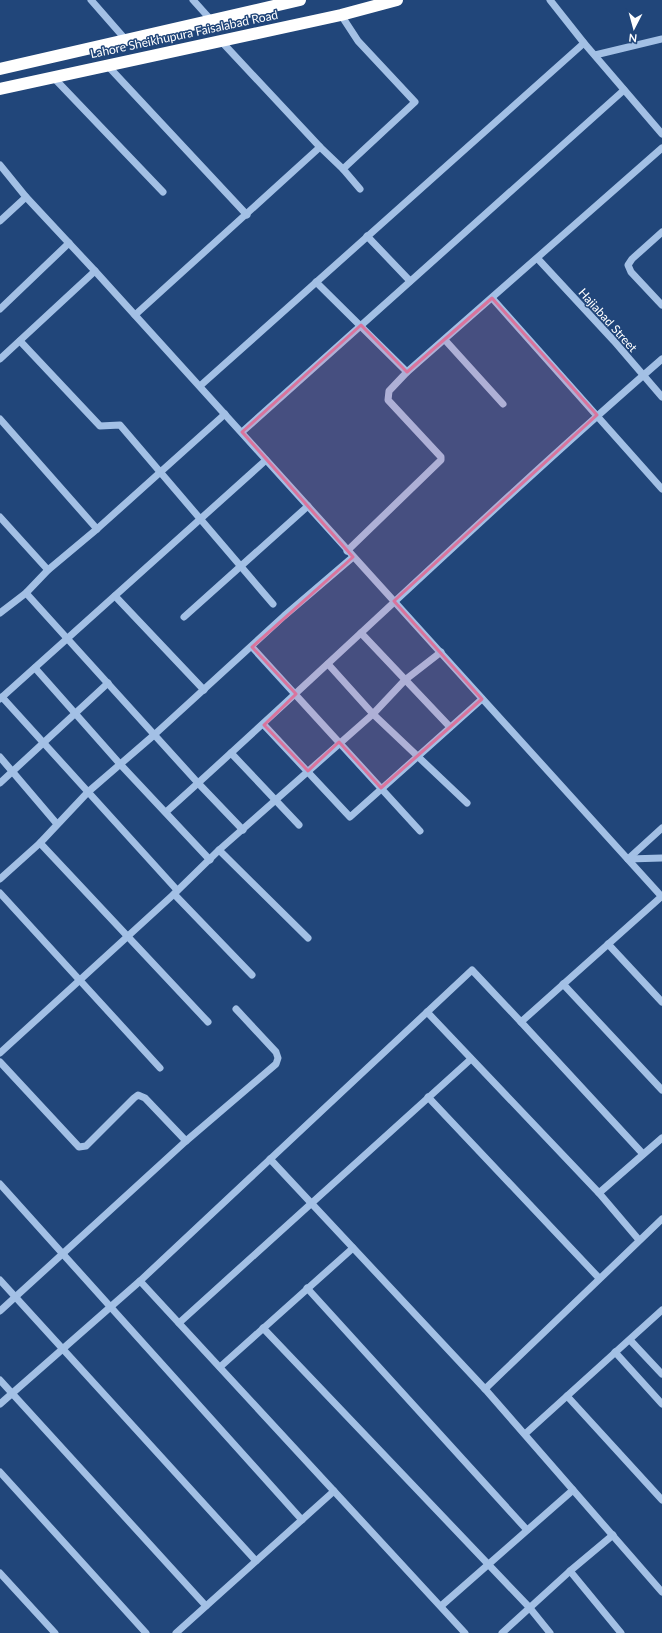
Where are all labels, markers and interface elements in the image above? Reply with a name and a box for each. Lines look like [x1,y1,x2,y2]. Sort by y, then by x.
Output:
street label: Lahore Sheikhupura Faisalabad Road [89,7,279,61]
north arrow [614,8,654,48]
text: N [628,32,638,45]
street label: Hajiabad Street [575,285,641,356]

